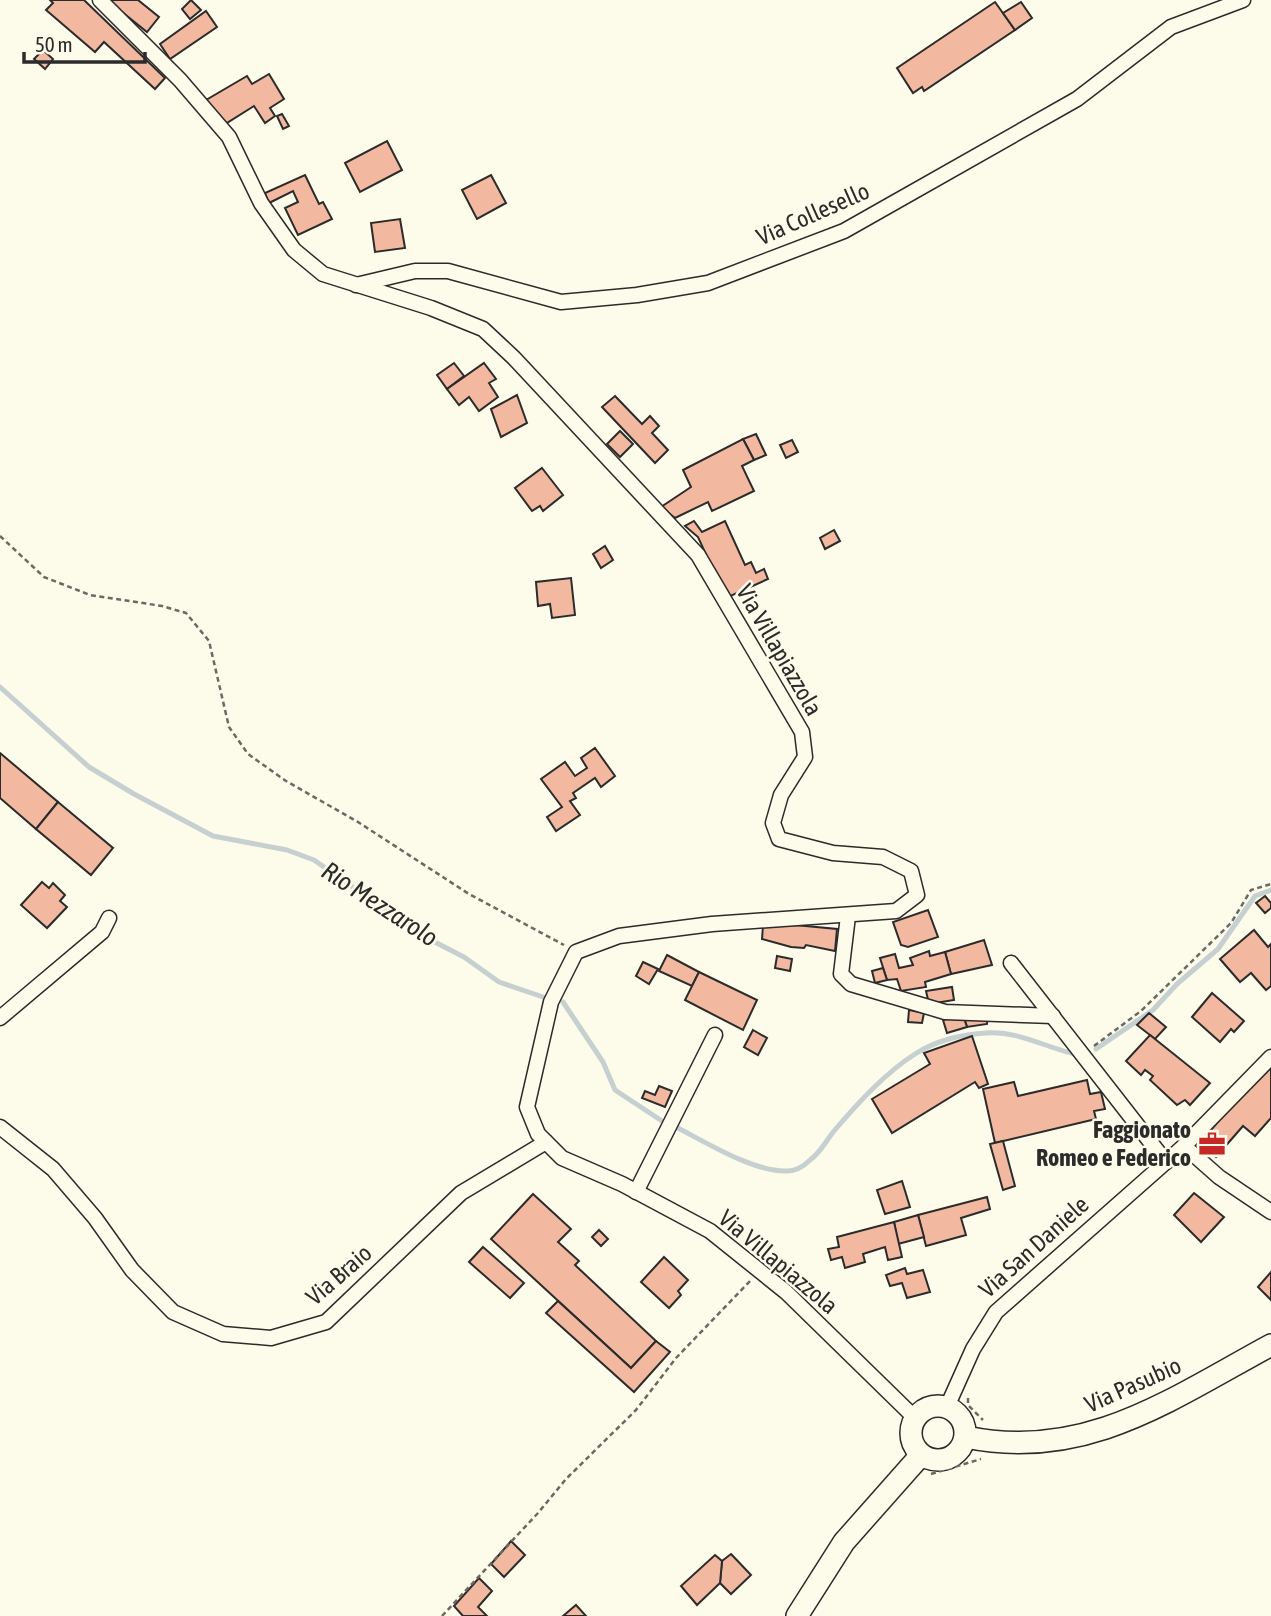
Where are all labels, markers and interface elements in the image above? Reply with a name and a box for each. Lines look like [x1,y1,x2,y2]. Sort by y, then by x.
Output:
scale bar [24,21,145,65]
text: 50 m [35,32,73,56]
street label: Via Collesello [752,177,873,250]
street label: Via Villapiazzola [731,579,828,720]
water label: Rio Mezzarolo [316,855,444,953]
place label: Faggionato Romeo e Federico [1036,1116,1191,1171]
office icon: Faggionato Romeo e Federico [1197,1129,1227,1159]
street label: Via San Daniele [974,1191,1094,1303]
street label: Via Villapiazzola [713,1204,843,1319]
street label: Via Braio [301,1239,377,1310]
street label: Via Pasubio [1081,1351,1185,1418]

